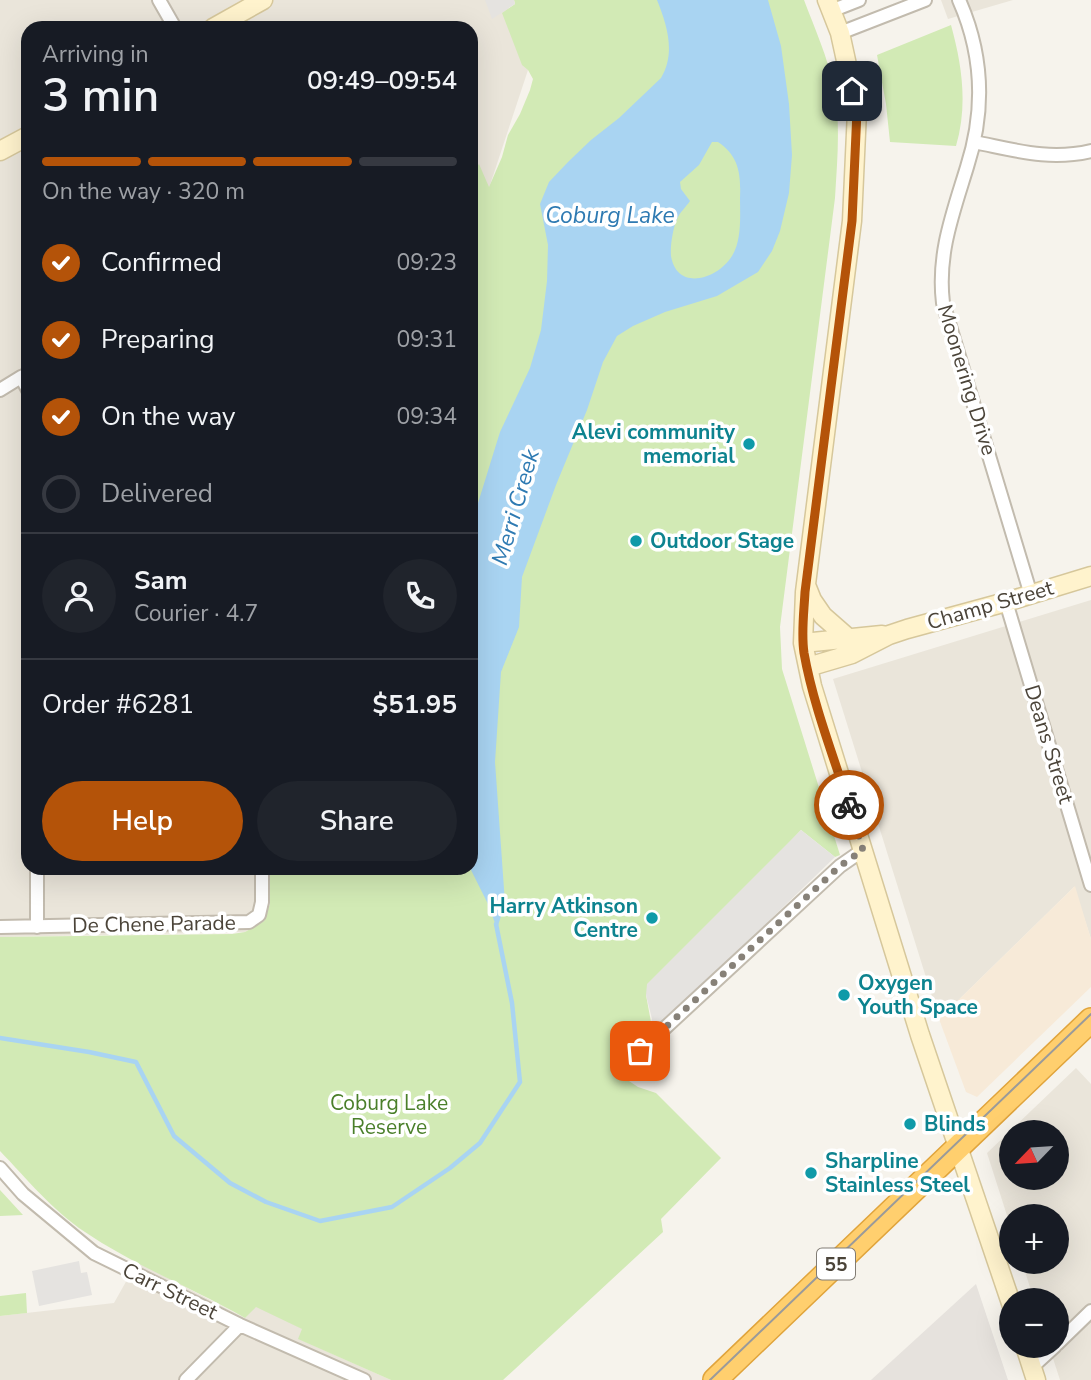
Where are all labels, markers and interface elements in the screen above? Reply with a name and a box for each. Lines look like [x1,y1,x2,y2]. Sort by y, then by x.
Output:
text: Arriving in [42,39,149,70]
pin [822,61,882,121]
text: 09:49–09:54 [307,63,457,98]
text: 3 min [42,64,159,127]
icon: home [833,72,871,110]
text: On the way · 320 m [42,176,245,207]
water label: Coburg Lake [545,200,675,231]
icon: check [42,244,80,282]
text: Confirmed [101,245,222,280]
text: 09:23 [397,247,457,278]
street label: Moonering Drive [931,301,1003,459]
icon: check [42,321,80,359]
text: Preparing [101,322,214,357]
text: 09:31 [397,324,457,355]
icon: check [42,398,80,436]
text: On the way [101,399,235,434]
text: 09:34 [397,401,457,432]
place label: Alevi community memorial [572,418,736,470]
marker: Alevi community memorial [741,436,757,452]
water label: Merri Creek [484,445,547,569]
text: Delivered [101,476,213,511]
place label: Outdoor Stage [650,527,794,555]
marker: Outdoor Stage [628,533,644,549]
button: person [42,559,116,633]
button: phone [383,559,457,633]
text: Sam [134,563,187,598]
street label: Champ Street [924,573,1057,636]
text: Courier · 4.7 [134,598,258,629]
street label: Deans Street [1018,681,1081,807]
text: Order #6281 [42,687,194,722]
text: $51.95 [373,687,457,722]
courier [814,770,884,840]
button: Help [42,781,243,861]
button: Share [257,781,457,861]
icon: bike [830,786,868,824]
place label: Harry Atkinson Centre [490,892,638,944]
street label: De Chene Parade [72,909,236,939]
marker: Harry Atkinson Centre [644,910,660,926]
place label: Oxygen Youth Space [857,969,978,1021]
marker: Oxygen Youth Space [836,987,852,1003]
pin [610,1021,670,1081]
icon: bag [621,1032,659,1070]
park label: Coburg Lake Reserve [330,1089,448,1141]
place label: Blinds [924,1110,986,1138]
marker: Blinds [902,1116,918,1132]
north arrow [999,1120,1069,1190]
map controls [999,1120,1069,1358]
place label: Sharpline Stainless Steel [825,1147,970,1199]
marker: Sharpline Stainless Steel [803,1165,819,1181]
button: + [999,1204,1069,1274]
road number: 55 [817,1248,855,1280]
street label: Carr Street [118,1256,223,1326]
button: − [999,1288,1069,1358]

